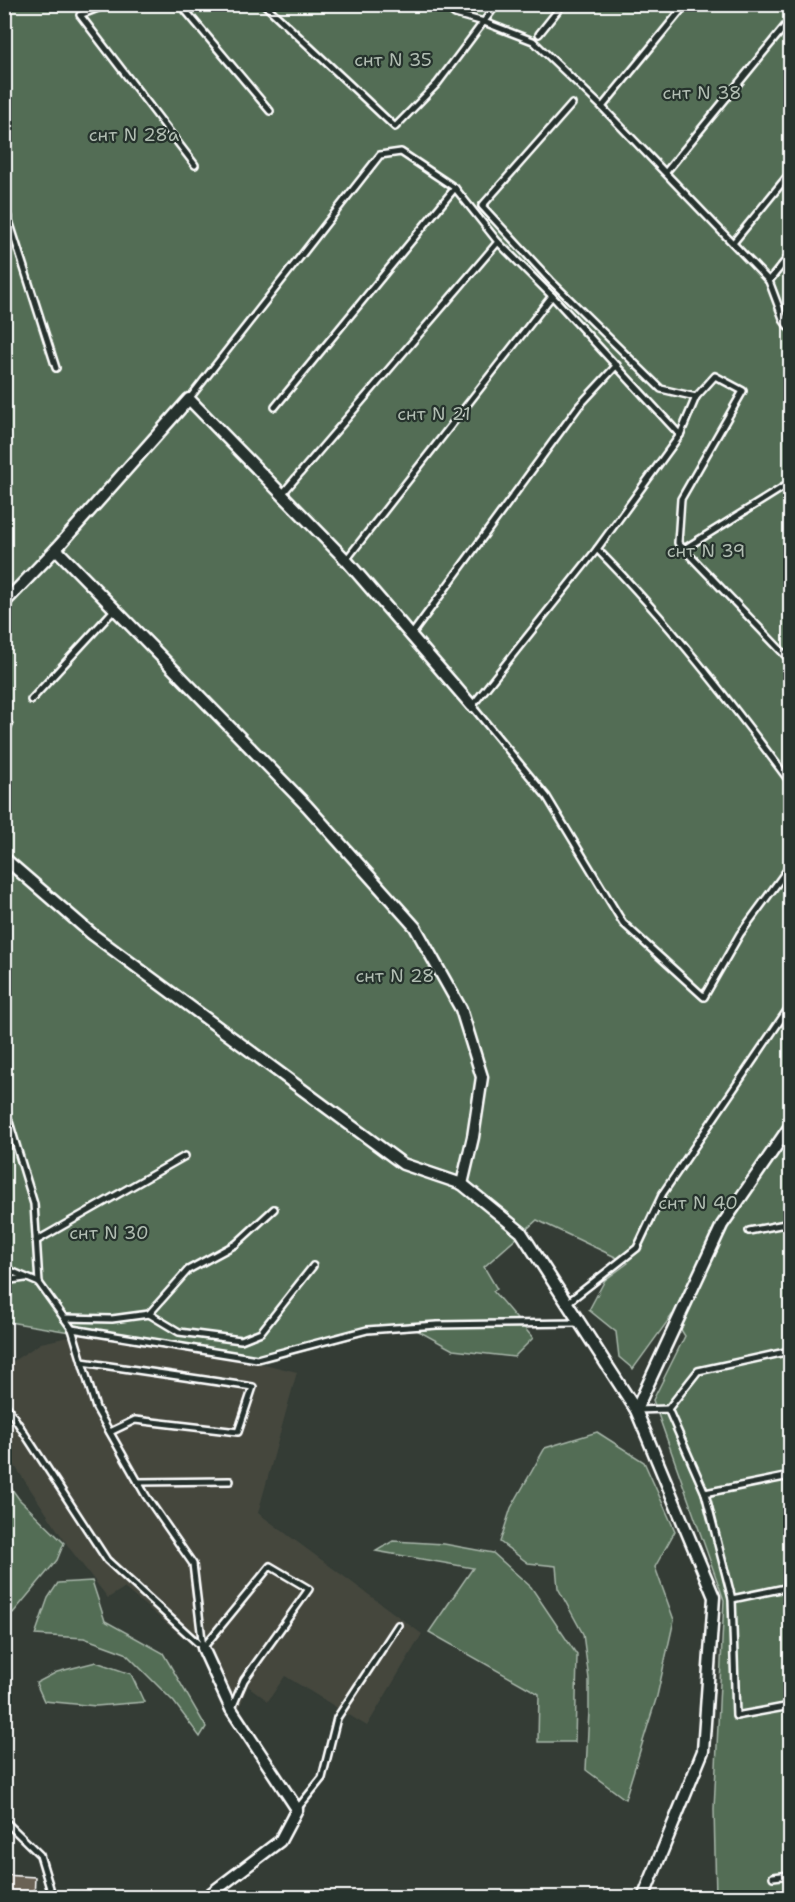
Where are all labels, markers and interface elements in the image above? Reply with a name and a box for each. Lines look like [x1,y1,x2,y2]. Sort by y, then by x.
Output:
park label: снт N 35 [354,48,432,72]
park label: снт N 38 [662,81,742,105]
park label: снт N 28а [89,123,179,147]
park label: снт N 21 [397,402,471,426]
park label: снт N 39 [667,539,745,563]
park label: снт N 28 [355,964,435,988]
park label: снт N 40 [658,1191,738,1215]
park label: снт N 30 [69,1221,149,1245]

